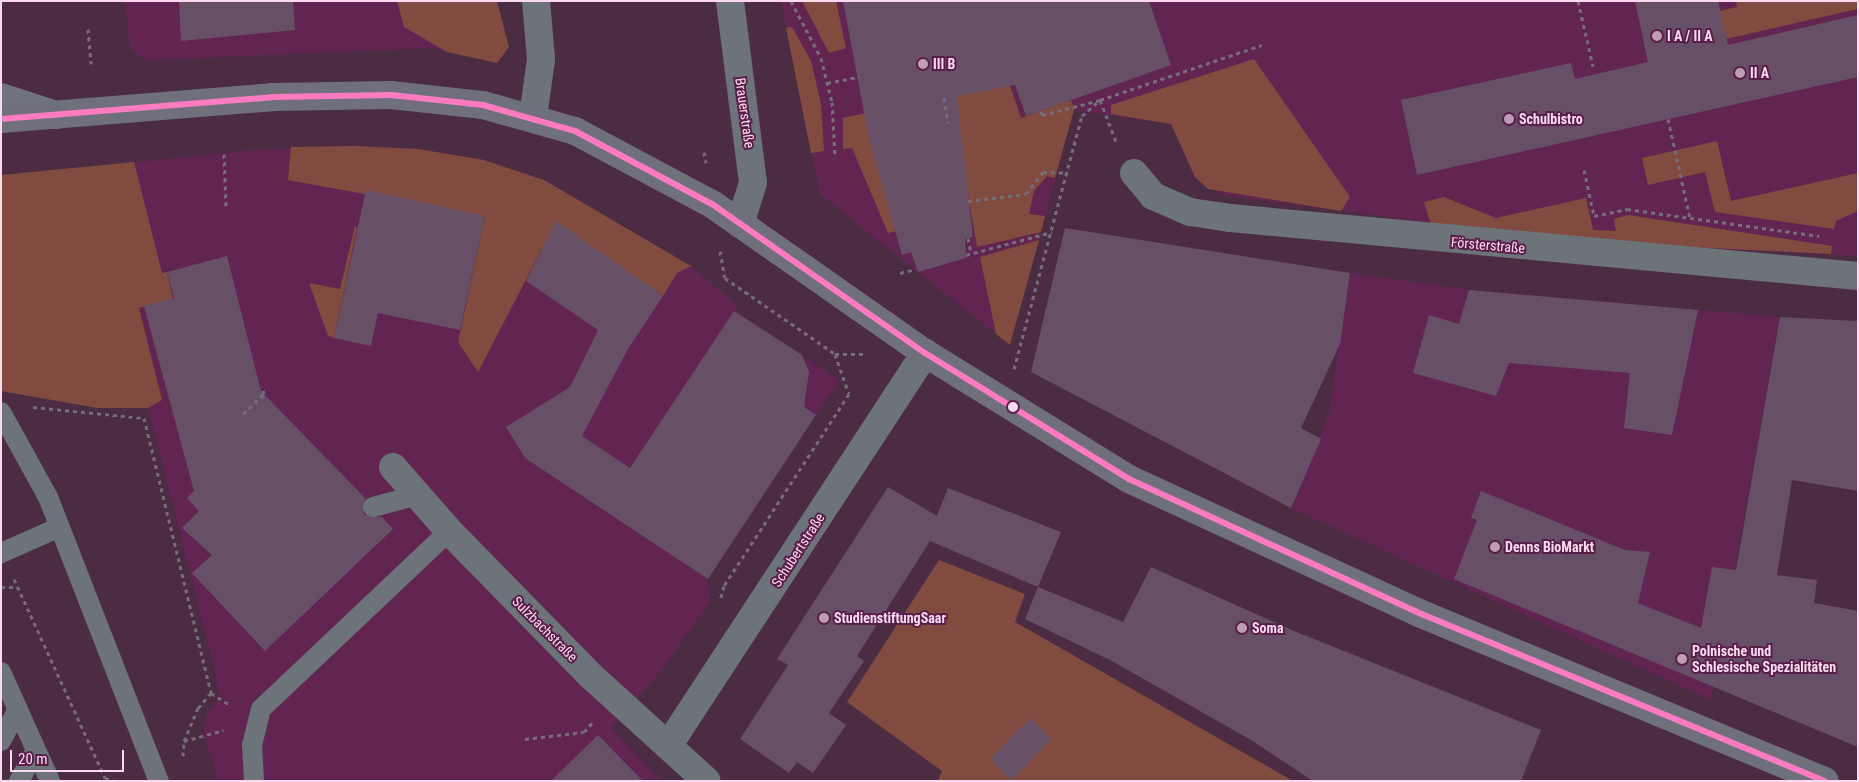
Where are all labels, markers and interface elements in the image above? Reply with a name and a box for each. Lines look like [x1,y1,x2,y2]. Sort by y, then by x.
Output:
place label: I A / II A [1667,28,1713,44]
marker: I A / II A [1651,30,1663,42]
place label: III B [933,56,955,72]
marker: III B [917,58,929,70]
place label: II A [1750,65,1769,81]
marker: II A [1734,67,1746,79]
street label: Brauerstraße [732,77,758,149]
place label: Schulbistro [1519,111,1583,127]
marker: Schulbistro [1503,113,1515,125]
street label: Försterstraße [1450,233,1526,257]
unlabelled marker [1008,402,1018,412]
street label: Schubertstraße [768,510,828,590]
place label: Denns BioMarkt [1505,539,1594,555]
marker: Denns BioMarkt [1489,541,1501,553]
street label: Sulzbachstraße [509,593,581,665]
place label: StudienstiftungSaar [834,610,946,626]
marker: StudienstiftungSaar [818,612,830,624]
place label: Soma [1252,620,1284,636]
marker: Soma [1236,622,1248,634]
place label: Polnische und Schlesische Spezialitäten [1692,643,1836,676]
marker: Polnische und Schlesische Spezialitäten [1676,653,1688,665]
scale bar [12,740,126,772]
text: 20 m [18,750,48,768]

